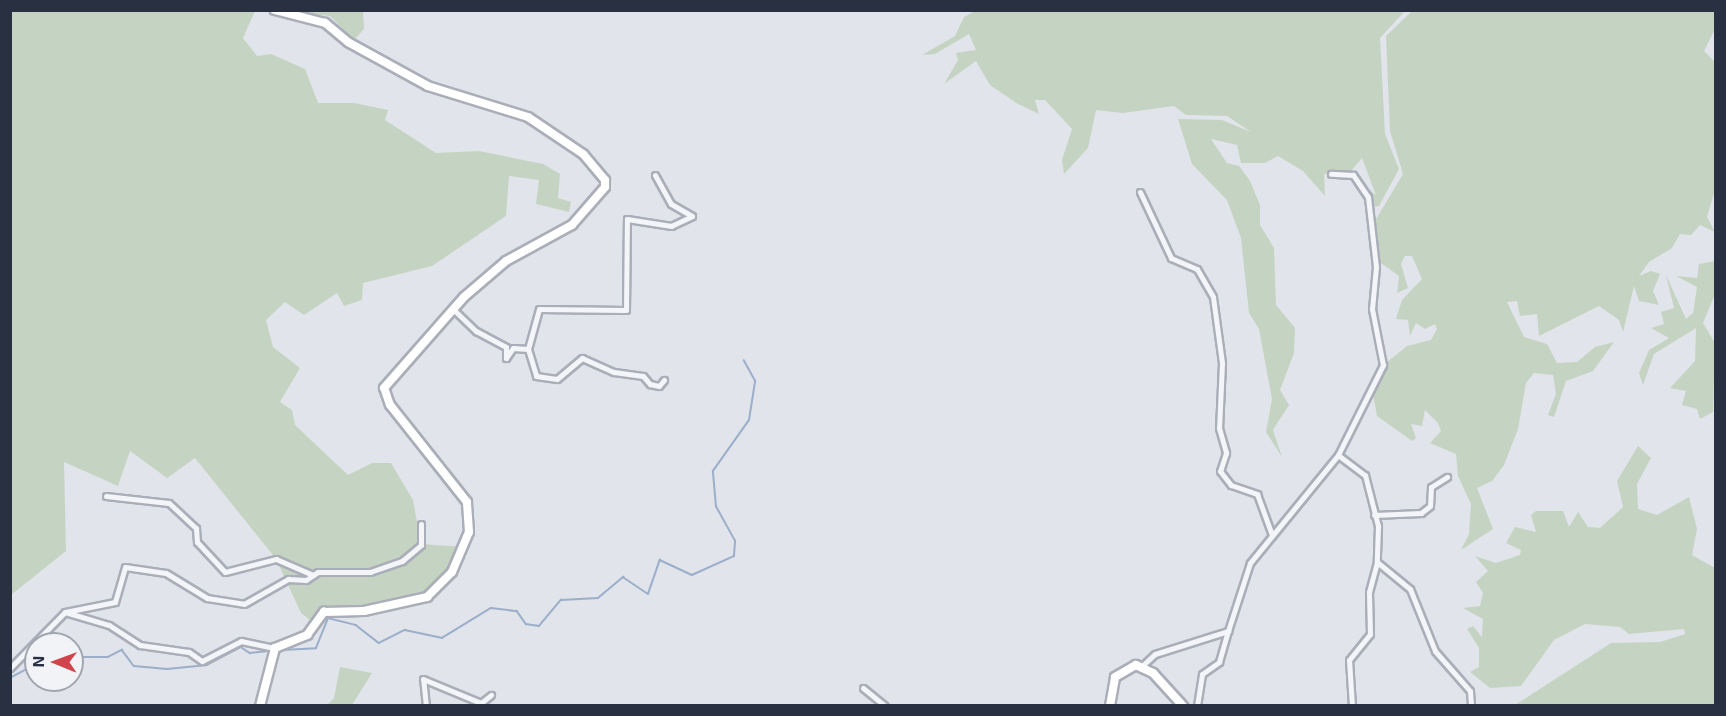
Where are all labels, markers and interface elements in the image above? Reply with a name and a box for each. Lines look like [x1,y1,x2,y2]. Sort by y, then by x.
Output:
north arrow [24,632,84,692]
text: N [28,656,47,668]

